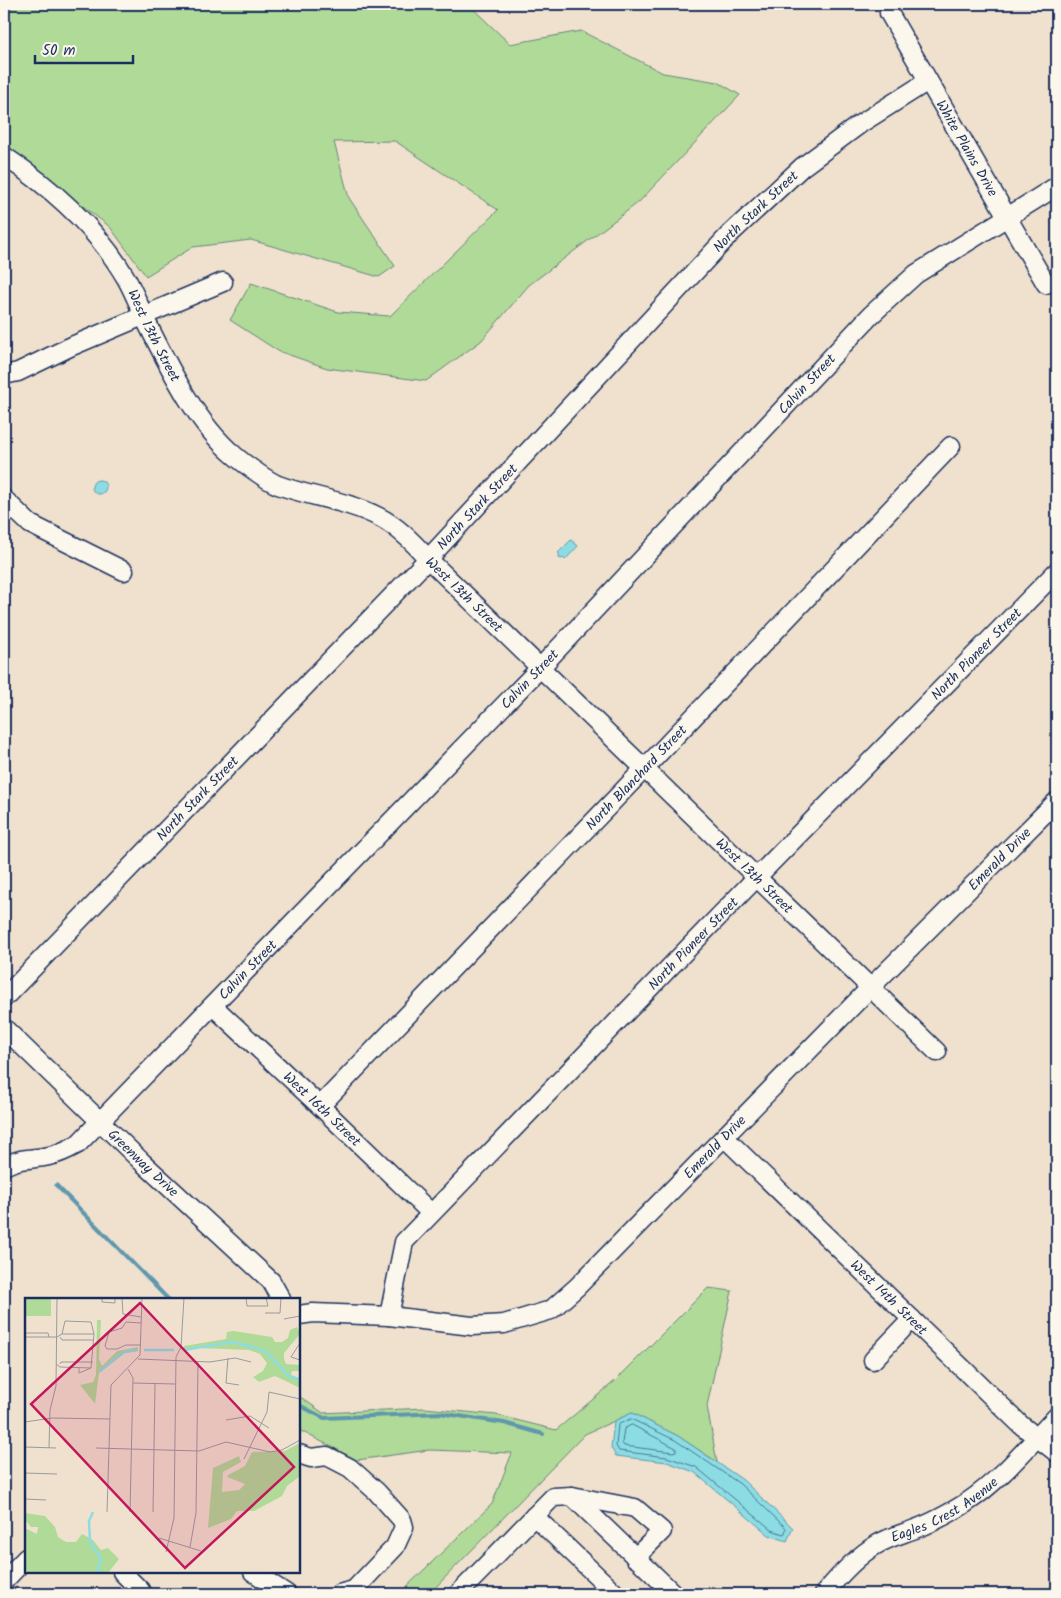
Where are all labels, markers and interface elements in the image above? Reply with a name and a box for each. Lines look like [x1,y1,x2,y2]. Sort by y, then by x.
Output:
scale bar [35,32,132,64]
text: 50 m [42,39,76,63]
street label: White Plains Drive [930,96,1003,202]
street label: North Stark Street [708,165,804,258]
street label: West 13th Street [121,286,186,387]
street label: Calvin Street [773,349,842,420]
street label: North Stark Street [432,459,524,555]
street label: West 13th Street [420,552,508,638]
street label: North Pioneer Street [926,603,1028,706]
street label: Calvin Street [496,644,565,715]
street label: North Blanchard Street [581,720,693,836]
street label: North Stark Street [151,751,245,846]
street label: Emerald Drive [963,822,1037,896]
street label: West 13th Street [710,833,798,920]
street label: North Pioneer Street [643,892,744,996]
street label: Calvin Street [214,935,283,1005]
street label: West 16th Street [278,1067,366,1152]
street label: Emerald Drive [679,1110,752,1184]
street label: Greenway Drive [102,1124,184,1203]
street label: West 14th Street [845,1255,933,1341]
inset map [25,1298,300,1573]
street label: Eagles Crest Avenue [888,1472,1004,1549]

